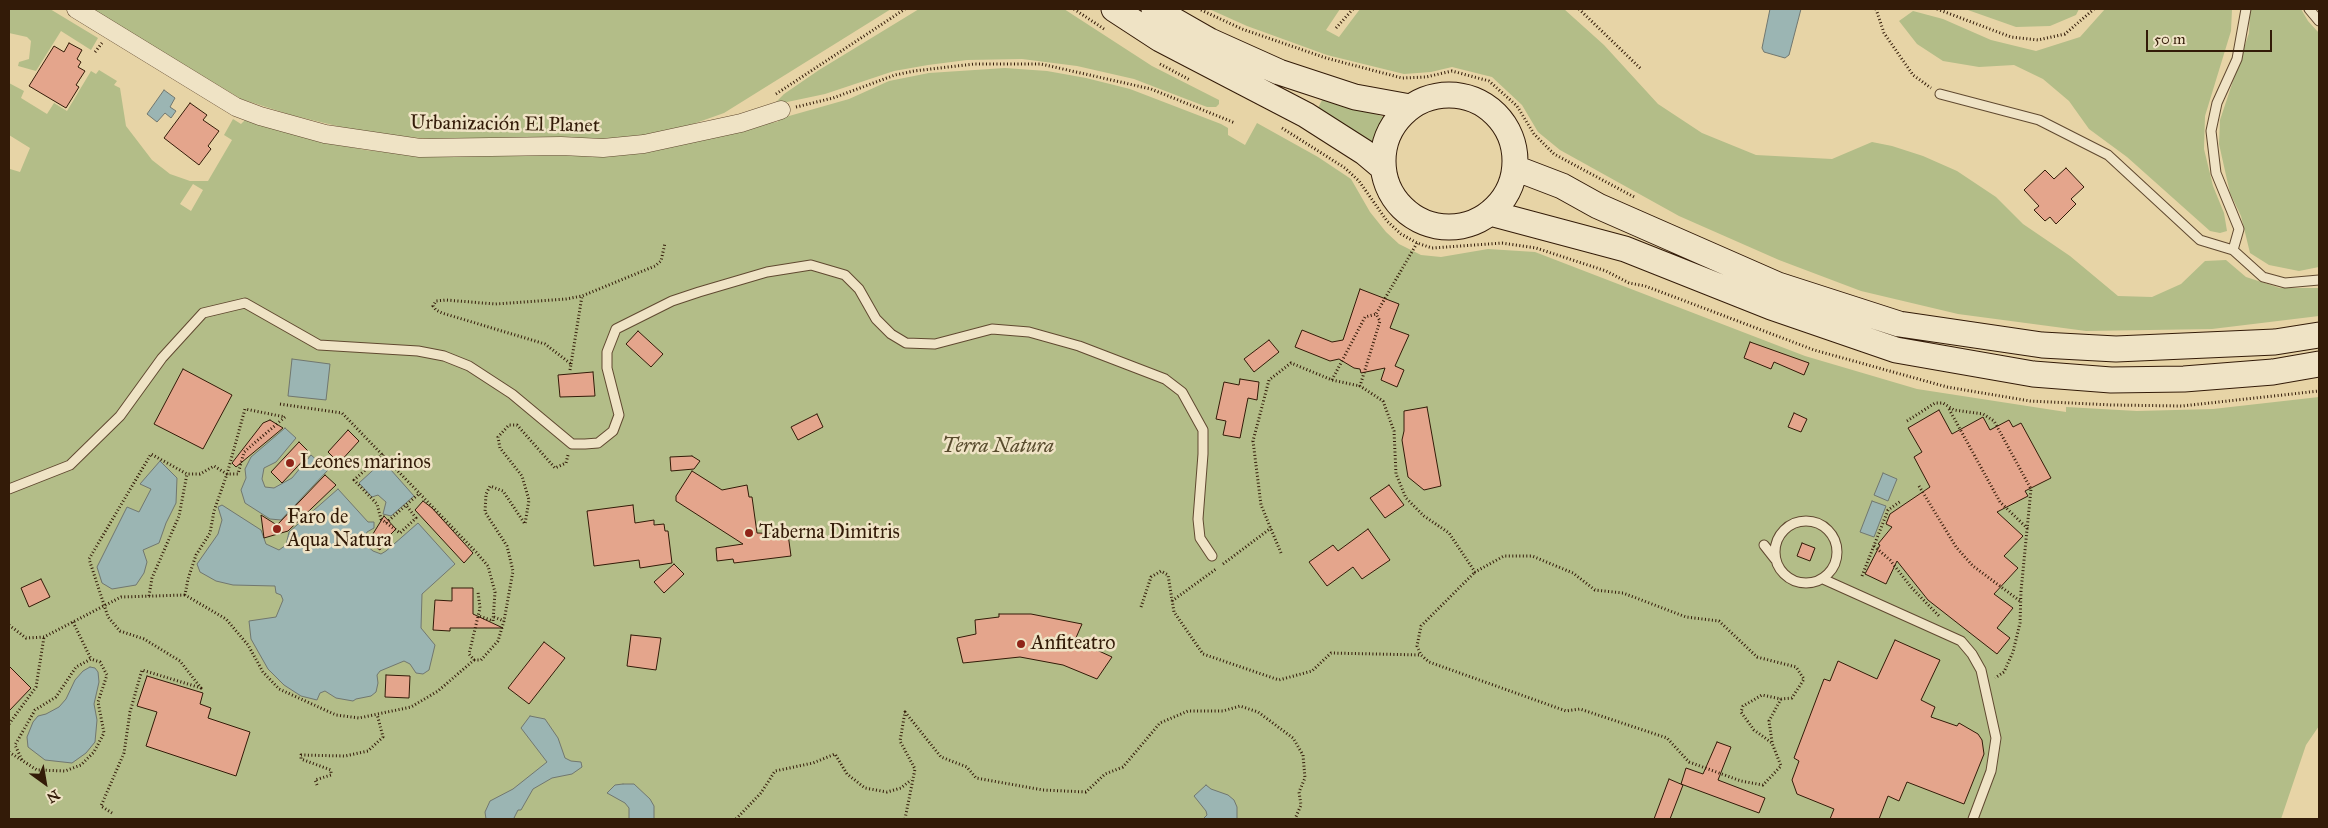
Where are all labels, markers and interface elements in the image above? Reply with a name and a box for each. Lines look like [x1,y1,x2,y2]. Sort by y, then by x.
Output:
scale bar [2148,20,2274,52]
text: 50 m [2154,30,2186,48]
street label: Urbanización El Planet [410,111,600,139]
park label: Terra Natura [942,435,1054,459]
place label: Leones marinos [300,451,431,475]
marker: Leones marinos [284,457,296,469]
place label: Faro de Aqua Natura [287,506,392,553]
place label: Taberna Dimitris [759,521,900,545]
marker: Faro de Aqua Natura [271,523,283,535]
marker: Taberna Dimitris [743,527,755,539]
place label: Anfiteatro [1031,632,1115,656]
marker: Anfiteatro [1015,638,1027,650]
north arrow [20,758,70,808]
text: N [44,786,63,806]

